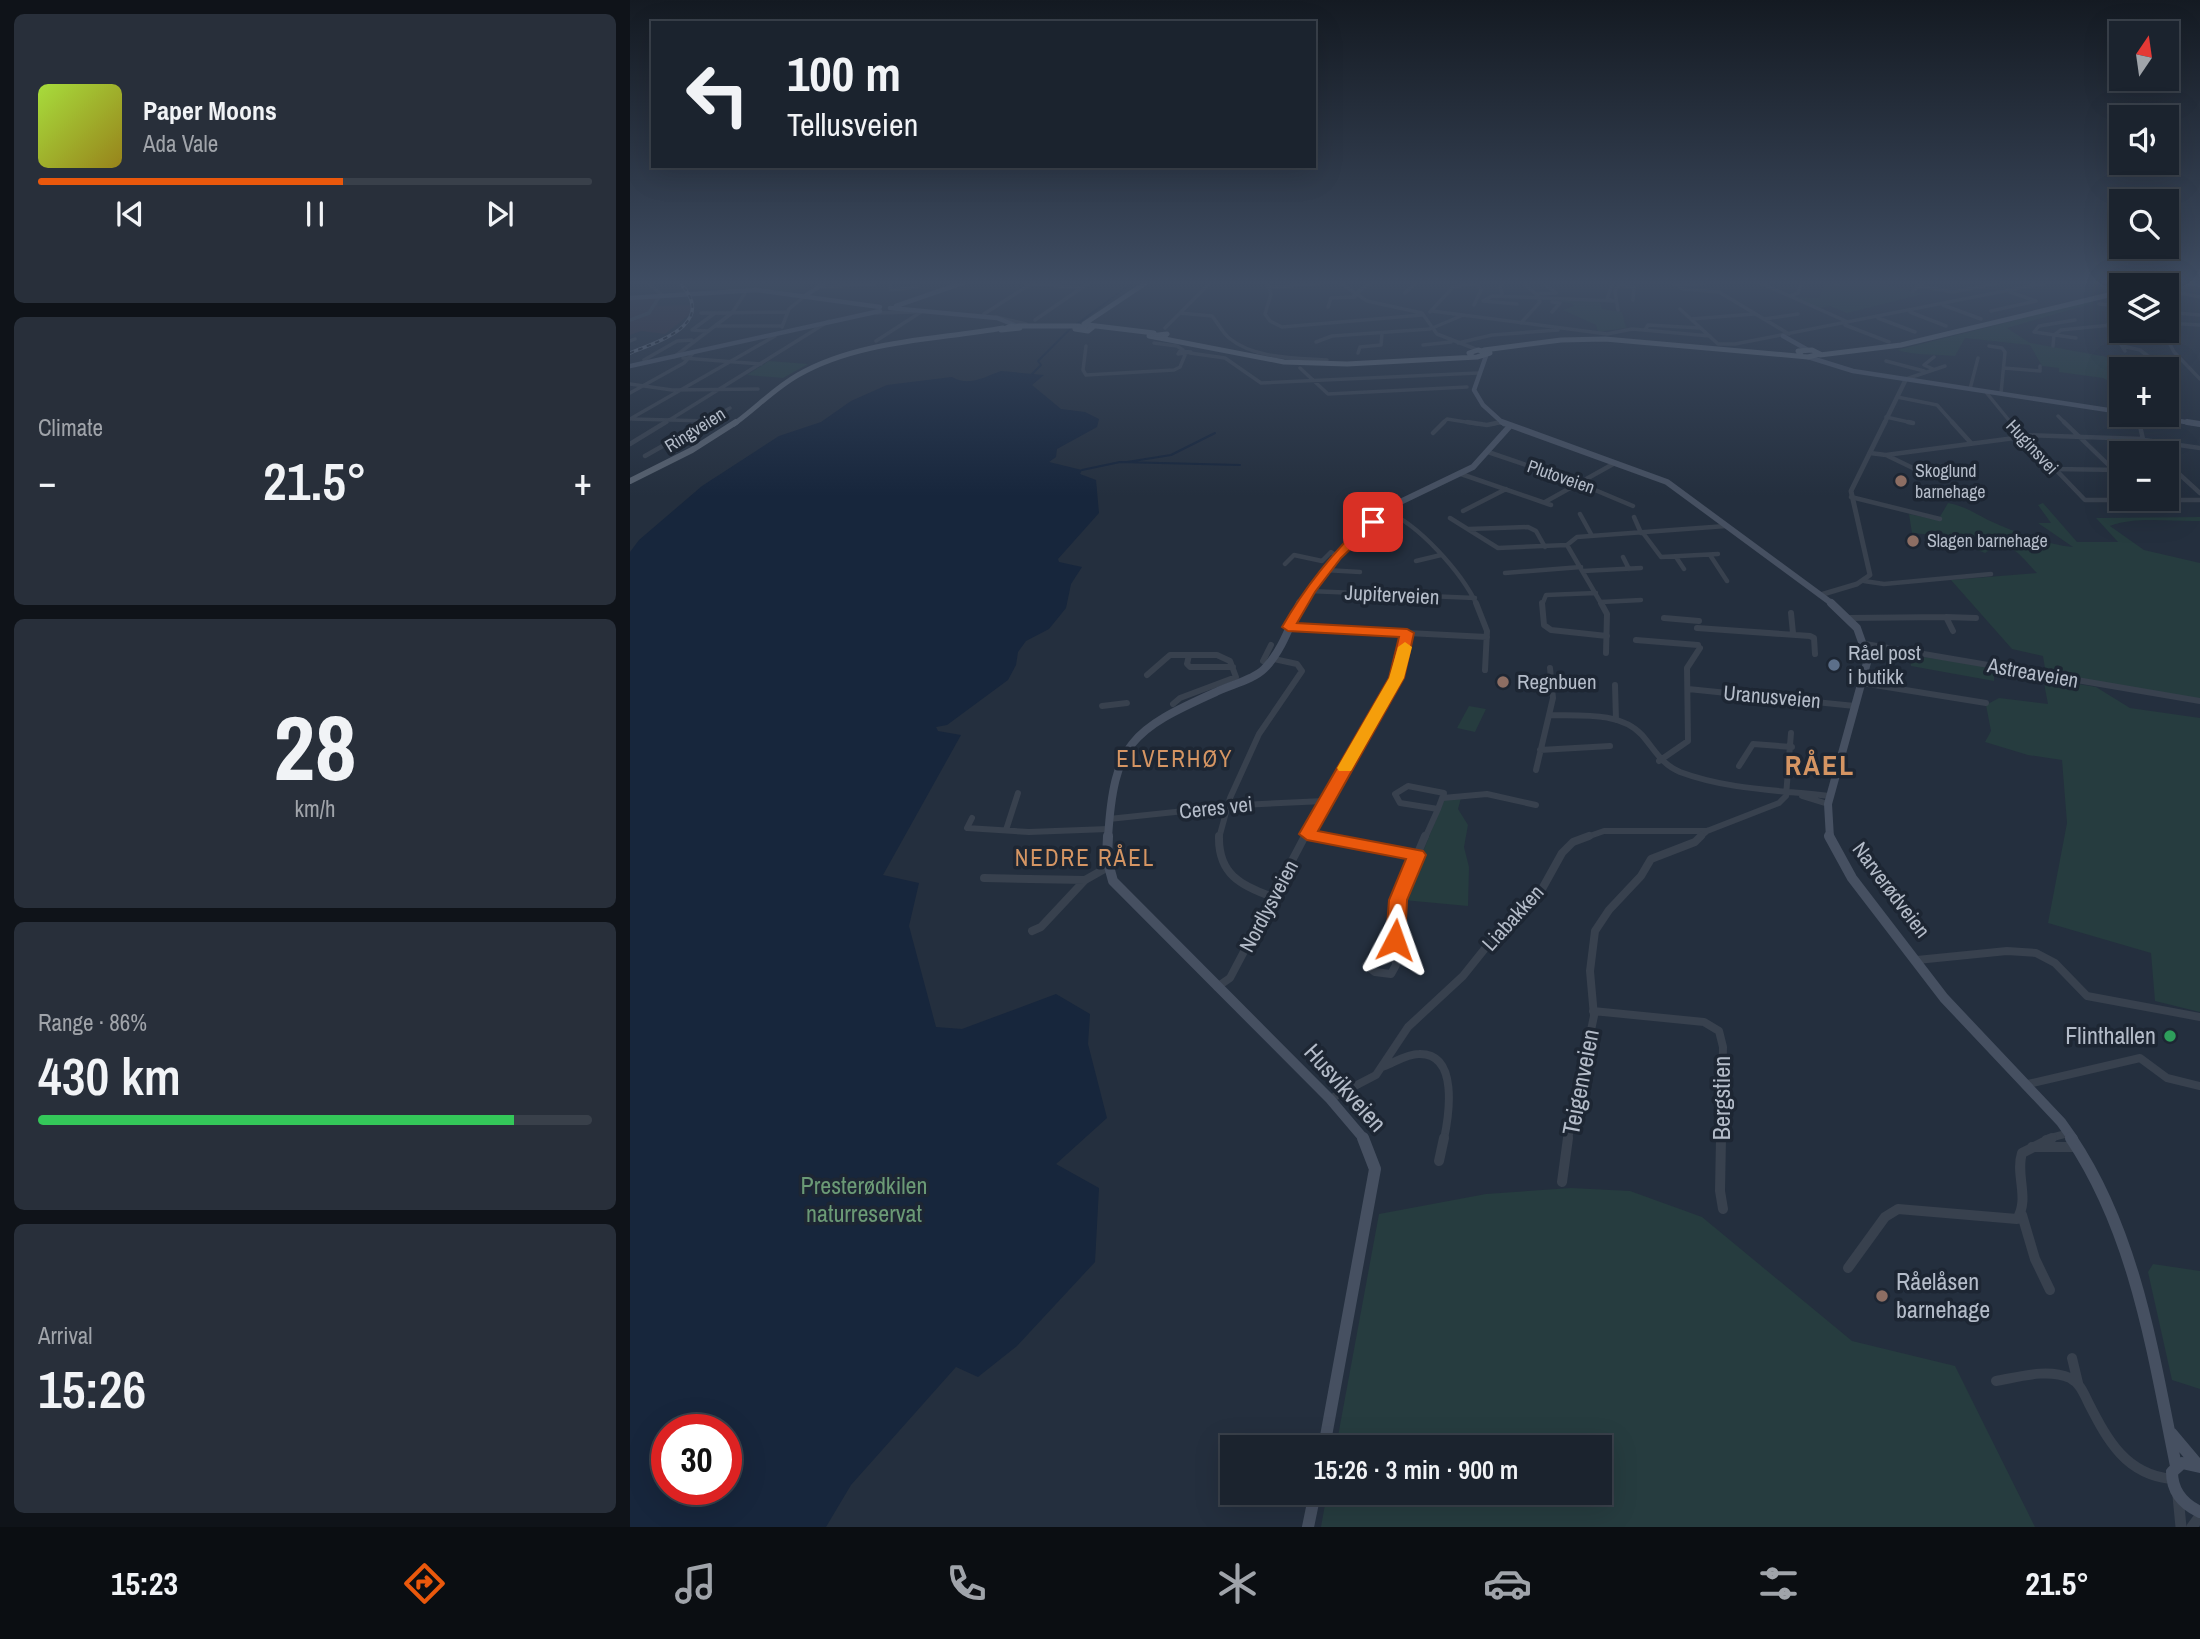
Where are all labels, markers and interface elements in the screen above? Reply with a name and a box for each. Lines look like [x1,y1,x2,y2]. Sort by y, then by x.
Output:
north arrow [2109,21,2179,91]
map controls [2109,21,2179,511]
text: 100 m [787,40,901,106]
icon: left [672,49,763,140]
text: Paper Moons [143,93,277,128]
text: Tellusveien [787,103,918,146]
button: sound [2109,105,2179,175]
text: Ada Vale [143,128,218,159]
button: search [2109,189,2179,259]
icon: previous [111,195,149,233]
icon: pause [296,195,334,233]
icon: next [481,195,519,233]
button: layers [2109,273,2179,343]
button: + [2109,357,2179,427]
street label: Ringveien [660,401,730,458]
text: Climate [38,412,103,443]
street label: Huginsvei [2001,414,2064,479]
button: − [2109,441,2179,511]
text: 21.5° [263,446,367,516]
street label: Plutoveien [1524,453,1598,500]
text: − [38,456,56,507]
text: + [574,456,592,507]
place label: Skoglund barnehage [1915,458,1986,504]
marker: Skoglund barnehage [1893,473,1909,489]
pin [1343,492,1403,552]
icon: arrive [1354,503,1392,541]
place label: Slagen barnehage [1927,528,2048,553]
marker: Slagen barnehage [1905,533,1921,549]
street label: Jupiterveien [1344,578,1440,611]
place label: Råel post i butikk [1848,638,1921,691]
street label: Astreaveien [1984,650,2081,695]
marker: Råel post i butikk [1826,657,1842,673]
place label: Regnbuen [1517,667,1596,696]
marker: Regnbuen [1495,674,1511,690]
street label: Uranusveien [1722,678,1822,715]
text: 28 [274,686,357,808]
district label: ELVERHØY [1116,743,1234,774]
district label: RÅEL [1785,746,1855,784]
street label: Ceres vei [1178,789,1254,826]
text: km/h [295,793,335,824]
street label: Narverødveien [1846,836,1937,944]
district label: NEDRE RÅEL [1015,842,1155,873]
street label: Nordlysveien [1232,855,1305,957]
street label: Liabakken [1475,878,1550,957]
position arrow [1358,903,1432,977]
text: Range · 86% [38,1007,147,1038]
place label: Flinthallen [2065,1019,2156,1051]
street label: Teigenveien [1554,1026,1606,1137]
marker: Flinthallen [2162,1028,2178,1044]
street label: Husvikveien [1298,1036,1394,1138]
text: 430 km [38,1041,181,1111]
street label: Bergstien [1705,1056,1737,1140]
park label: Presterødkilen naturreservat [801,1169,927,1229]
place label: Råelåsen barnehage [1896,1265,1990,1325]
marker: Råelåsen barnehage [1874,1288,1890,1304]
text: Arrival [38,1320,93,1351]
text: 15:26 [38,1354,146,1424]
speed limit sign: 30 [651,1414,742,1505]
text: 15:26 · 3 min · 900 m [1314,1452,1518,1487]
icon: directions [400,1559,449,1608]
icon: music [671,1559,720,1608]
icon: phone [942,1559,991,1608]
icon: climate [1213,1559,1262,1608]
icon: car [1483,1559,1532,1608]
icon: filters [1754,1559,1803,1608]
text: 15:23 [111,1562,178,1605]
text: 21.5° [2025,1562,2089,1605]

